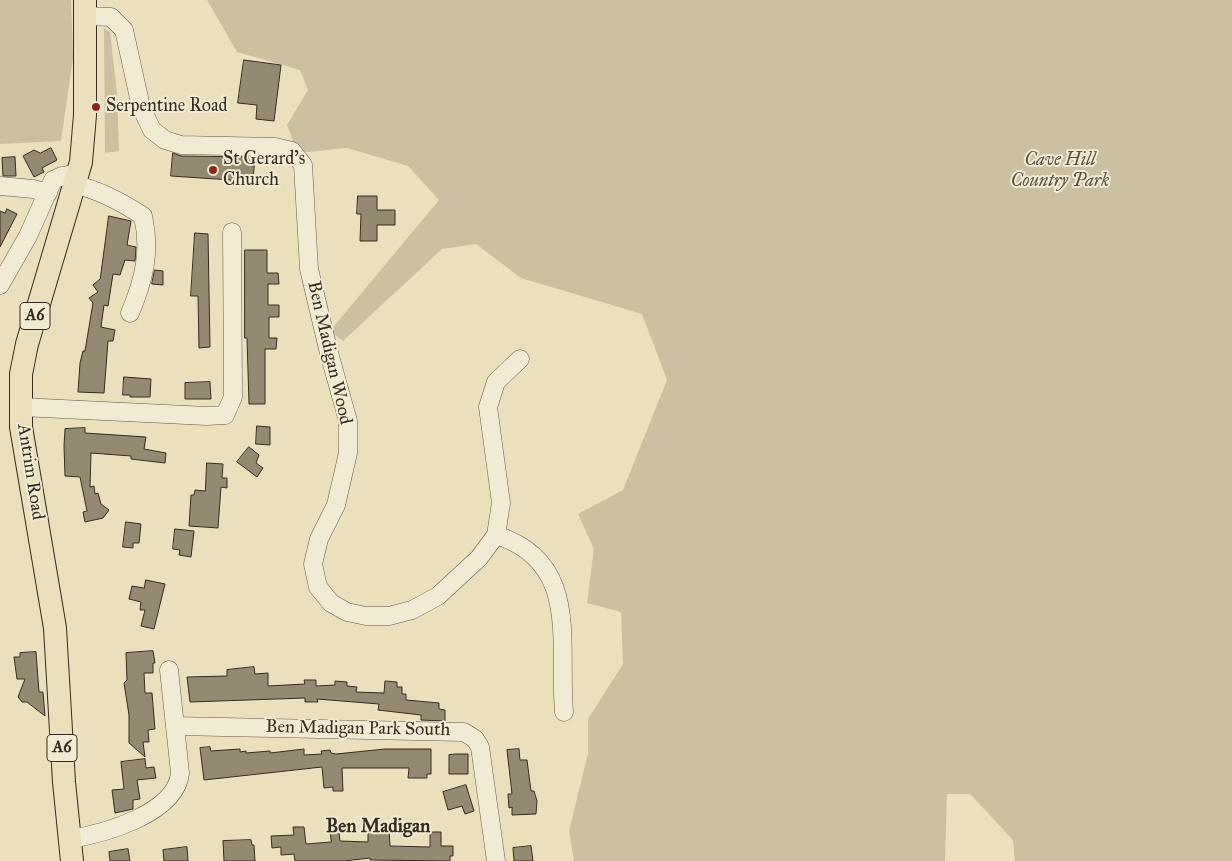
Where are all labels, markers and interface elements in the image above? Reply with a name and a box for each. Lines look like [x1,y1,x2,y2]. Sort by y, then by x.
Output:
place label: Serpentine Road [106,96,228,118]
marker: Serpentine Road [90,101,102,113]
place label: St Gerard's Church [223,149,305,192]
park label: Cave Hill Country Park [1011,150,1109,192]
marker: St Gerard's Church [207,164,219,176]
street label: Ben Madigan Wood [302,279,356,427]
road number: A6 [20,302,50,330]
street label: Antrim Road [12,422,48,522]
street label: Ben Madigan Park South [265,717,451,741]
road number: A6 [47,734,77,761]
district label: Ben Madigan [326,816,430,838]

